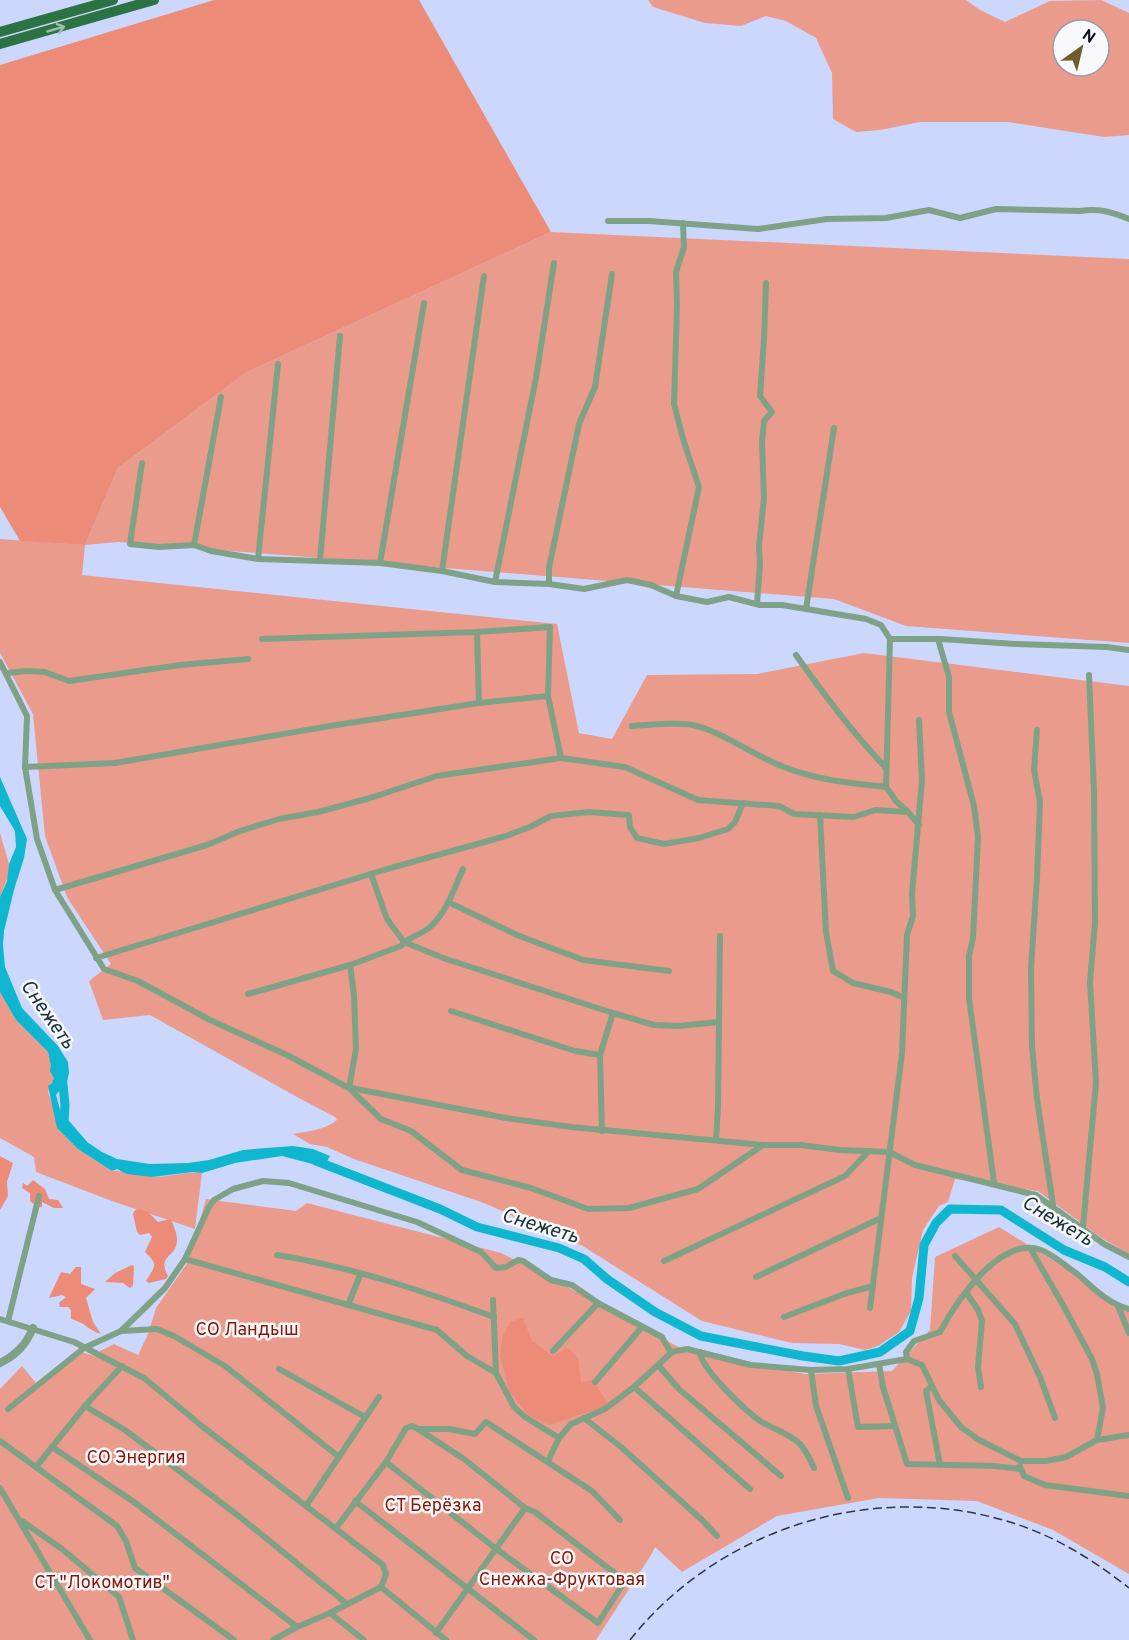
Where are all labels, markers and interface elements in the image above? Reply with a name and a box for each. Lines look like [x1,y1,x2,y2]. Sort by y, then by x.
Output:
north arrow [1051,18,1111,78]
one-way arrow [46,23,65,34]
text: N [1078,26,1099,49]
water label: Снежеть [14,975,80,1055]
water label: Снежеть [1016,1190,1098,1254]
water label: Снежеть [498,1203,582,1251]
park label: СО Ландыш [195,1319,299,1342]
park label: СО Энергия [86,1447,186,1470]
park label: СТ Берёзка [385,1495,481,1518]
park label: СО Снежка-Фруктовая [479,1548,645,1592]
park label: СТ "Локомотив" [34,1572,170,1595]

